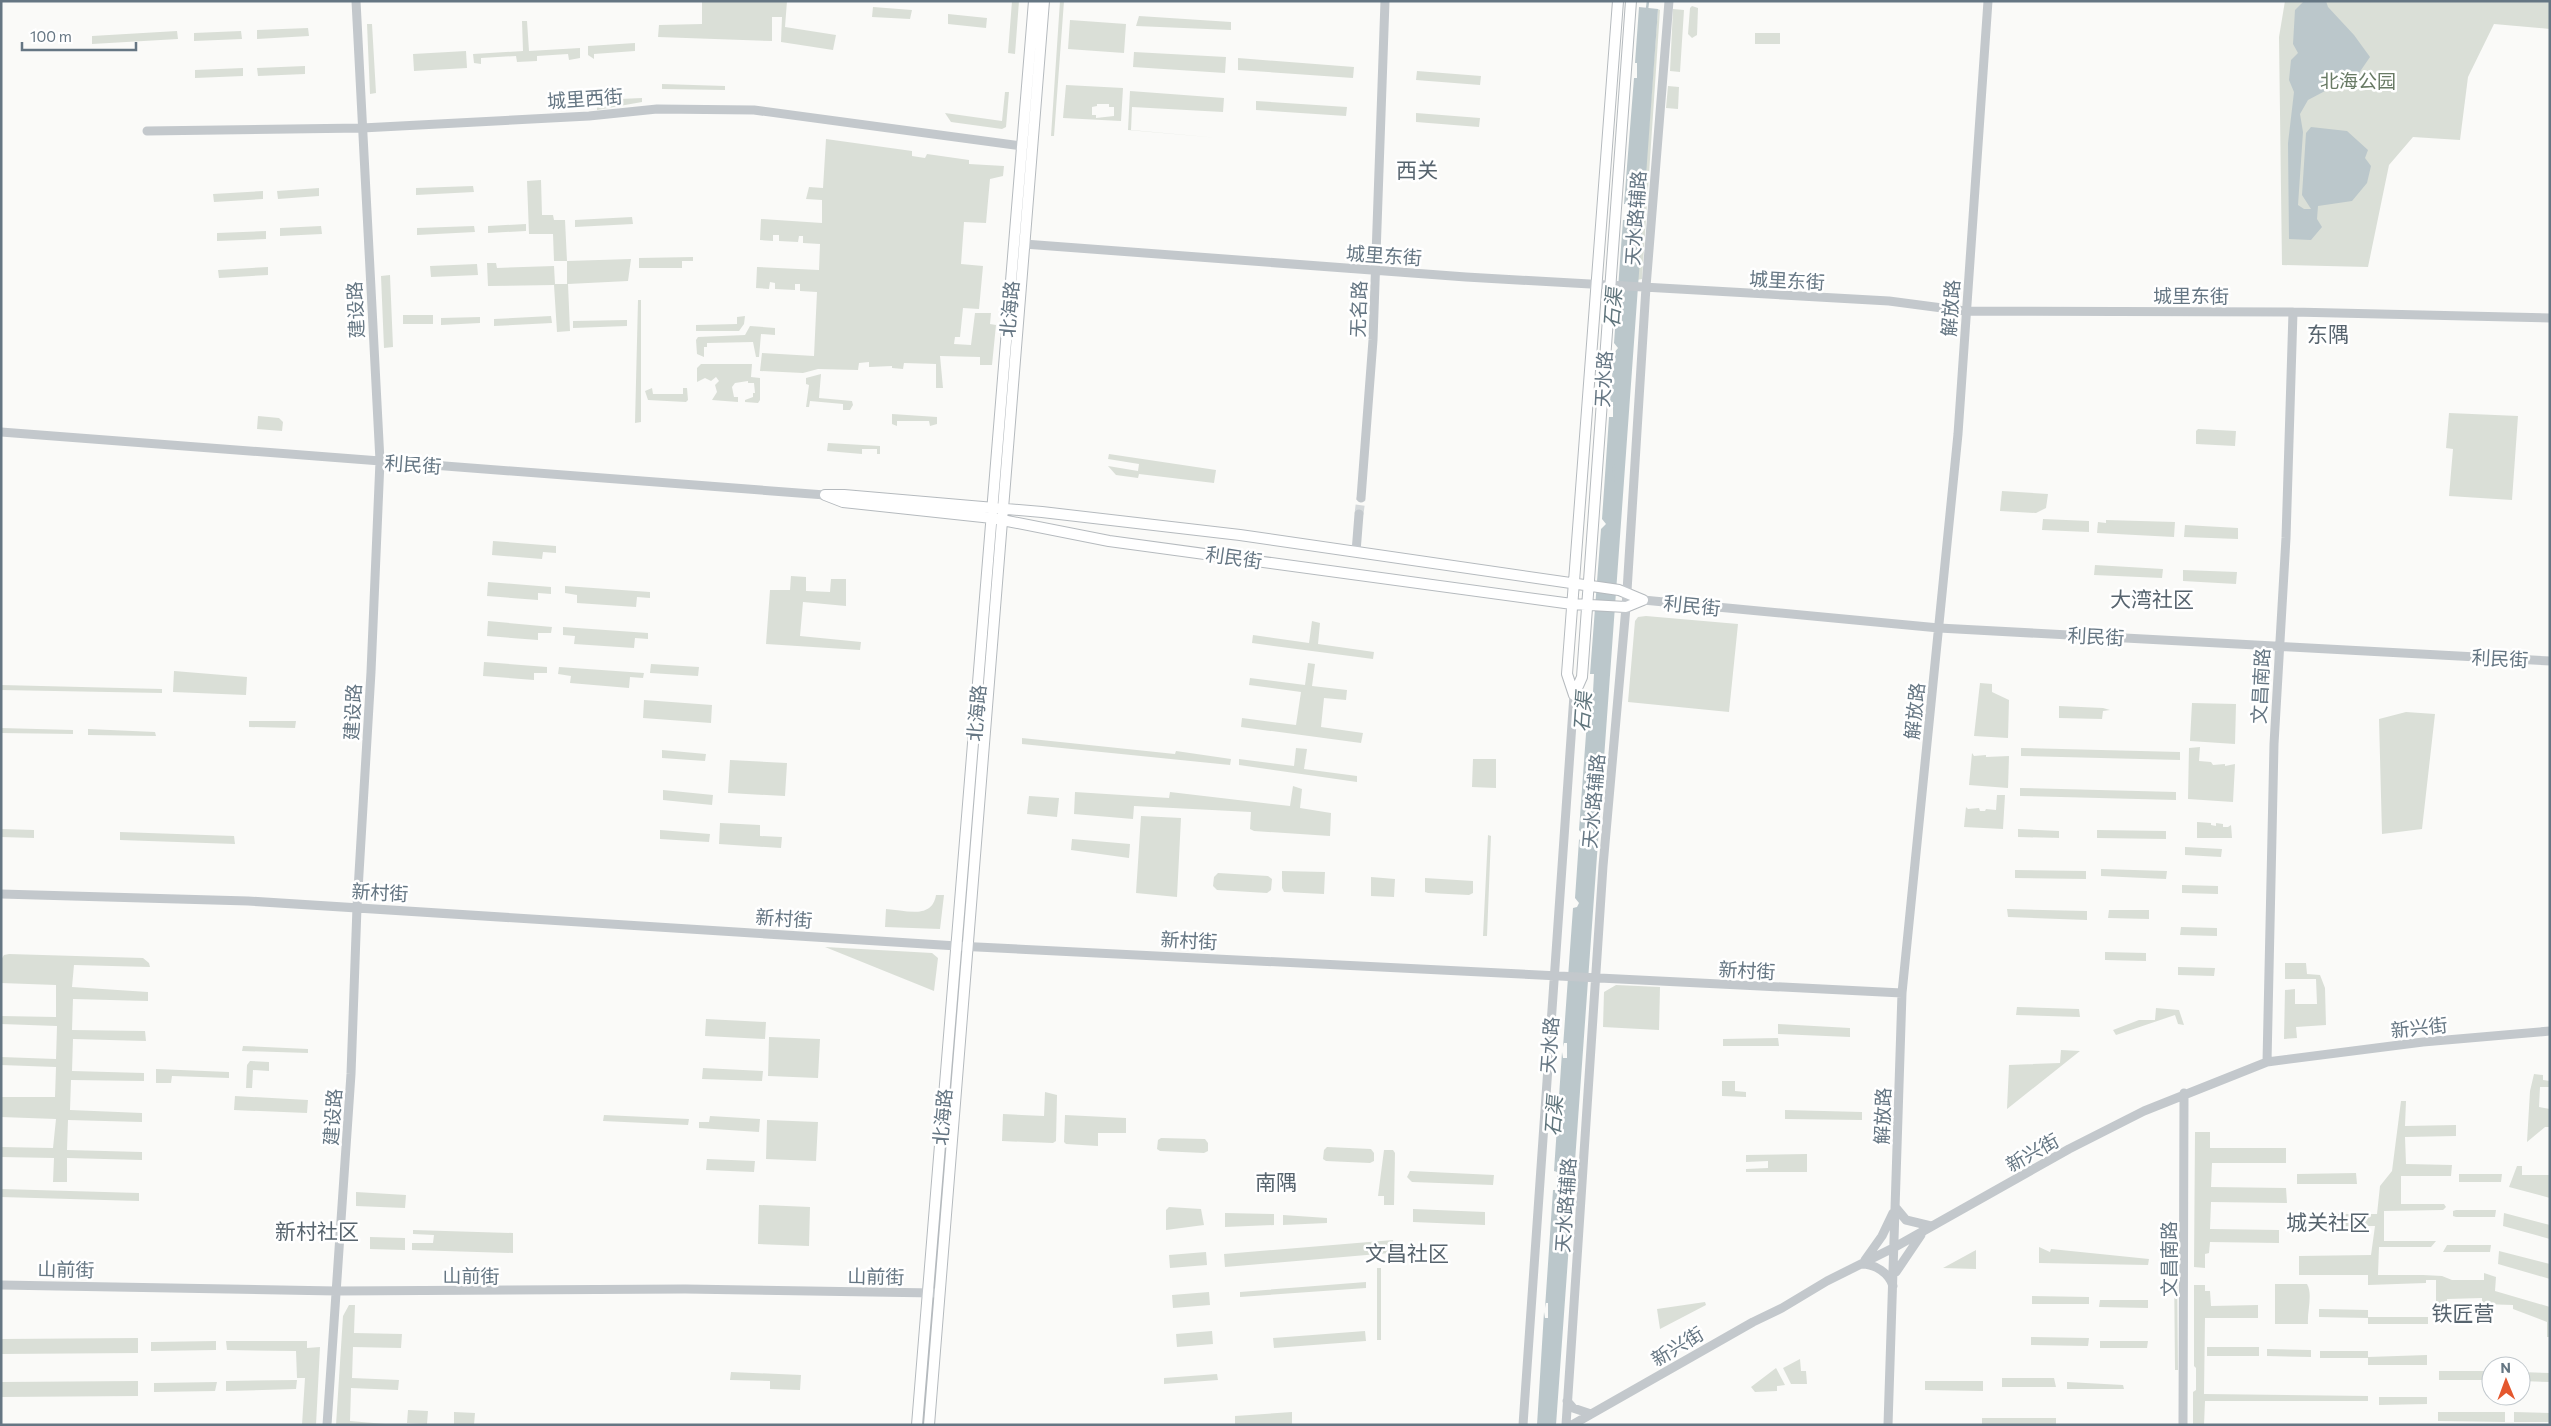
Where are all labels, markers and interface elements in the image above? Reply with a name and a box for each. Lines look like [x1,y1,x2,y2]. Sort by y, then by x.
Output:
scale bar [22,20,136,52]
text: 100 m [30,27,72,45]
park label: 北海公园 [2320,69,2396,92]
street label: 城里西街 [546,84,624,112]
district label: 西关 [1396,157,1438,182]
street label: 天水路辅路 [1620,170,1650,266]
street label: 城里东街 [1345,241,1423,269]
street label: 城里东街 [1748,267,1826,293]
street label: 解放路 [1937,279,1963,337]
street label: 北海路 [995,280,1023,338]
street label: 无名路 [1346,280,1370,338]
street label: 建设路 [342,281,368,339]
water label: 石渠 [1599,284,1626,329]
street label: 城里东街 [2153,284,2229,307]
district label: 东隅 [2307,321,2349,346]
street label: 天水路 [1590,350,1616,408]
street label: 利民街 [384,451,442,477]
street label: 利民街 [1204,542,1264,572]
district label: 大湾社区 [2110,586,2194,611]
street label: 利民街 [1662,591,1722,619]
street label: 利民街 [2067,623,2125,649]
street label: 利民街 [2471,645,2529,671]
street label: 文昌南路 [2247,647,2273,725]
street label: 解放路 [1900,681,1928,741]
street label: 建设路 [339,683,365,741]
street label: 北海路 [962,684,990,742]
water label: 石渠 [1569,688,1596,733]
street label: 天水路辅路 [1577,753,1609,849]
street label: 新村街 [351,879,409,905]
street label: 新村街 [755,905,813,931]
street label: 新村街 [1160,927,1218,953]
street label: 新村街 [1718,957,1776,983]
street label: 新兴街 [2389,1013,2449,1041]
street label: 天水路 [1536,1016,1562,1074]
street label: 解放路 [1870,1087,1894,1145]
street label: 建设路 [319,1088,345,1146]
street label: 北海路 [928,1088,956,1146]
water label: 石渠 [1540,1092,1567,1137]
street label: 新兴街 [2001,1128,2063,1176]
street label: 天水路辅路 [1550,1157,1580,1253]
district label: 南隅 [1255,1169,1297,1194]
district label: 城关社区 [2286,1209,2370,1234]
district label: 新村社区 [275,1218,359,1243]
street label: 文昌南路 [2157,1221,2180,1297]
district label: 文昌社区 [1365,1240,1449,1265]
street label: 山前街 [37,1257,95,1281]
street label: 山前街 [442,1264,500,1287]
street label: 山前街 [847,1264,905,1288]
district label: 铁匠营 [2432,1300,2495,1325]
street label: 新兴街 [1647,1321,1707,1371]
north arrow [2481,1356,2531,1406]
text: N [2500,1359,2511,1376]

